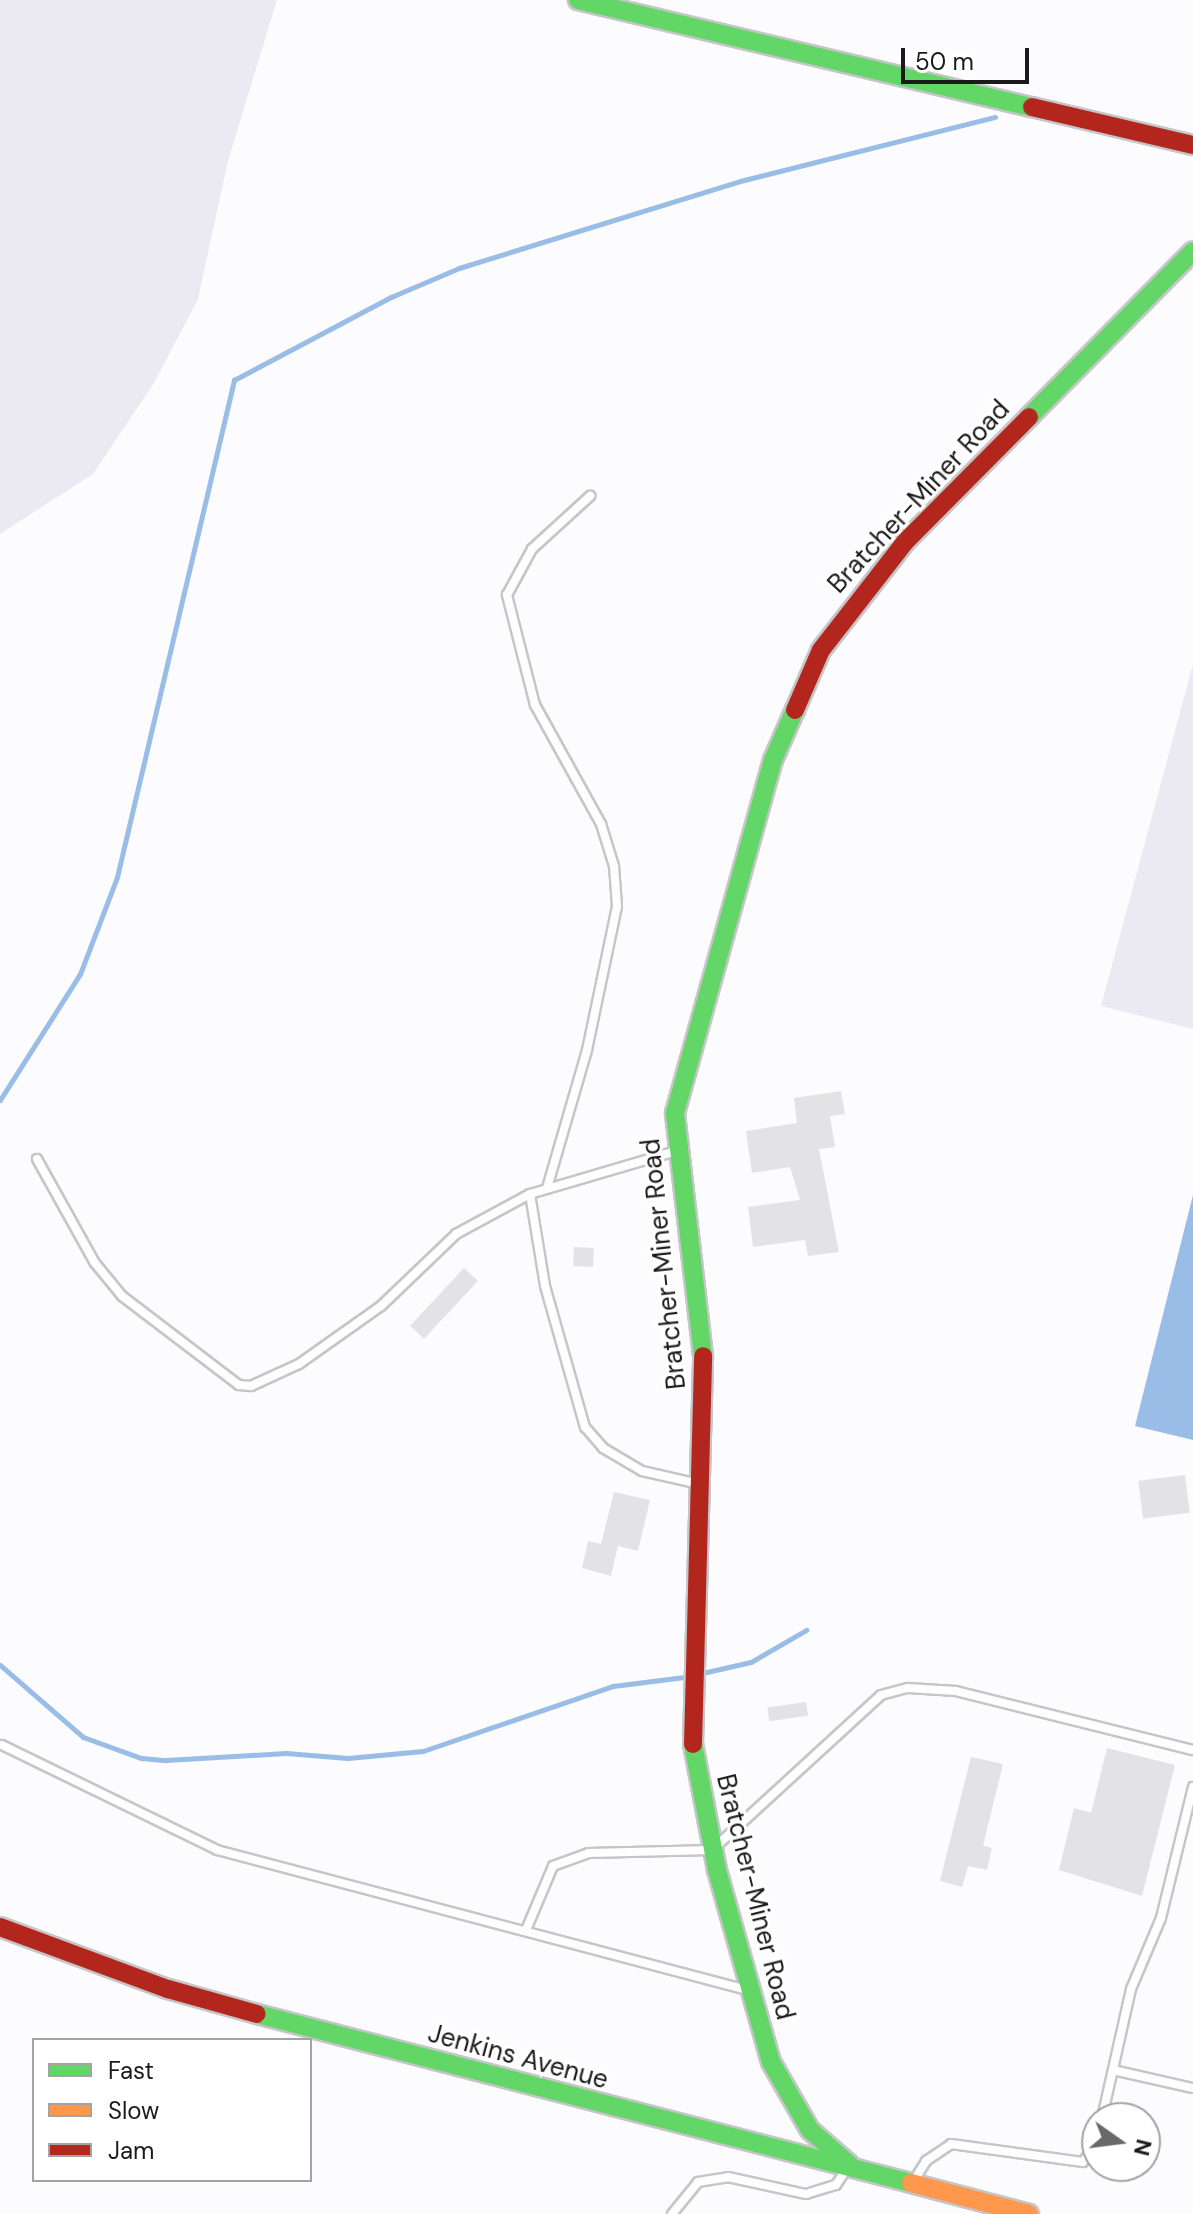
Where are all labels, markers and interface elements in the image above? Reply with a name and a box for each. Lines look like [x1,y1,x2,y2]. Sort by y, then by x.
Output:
scale bar [905,32,1033,82]
text: 50 m [915,46,974,77]
street label: Bratcher-Miner Road [822,394,1016,600]
street label: Bratcher-Miner Road [635,1137,693,1391]
street label: Bratcher-Miner Road [709,1771,801,2023]
street label: Jenkins Avenue [424,2018,612,2096]
legend [32,2038,312,2182]
text: Fast [108,2055,154,2086]
text: Slow [108,2095,159,2126]
north arrow [1081,2102,1161,2182]
text: Jam [108,2135,154,2166]
text: N [1127,2136,1159,2159]

